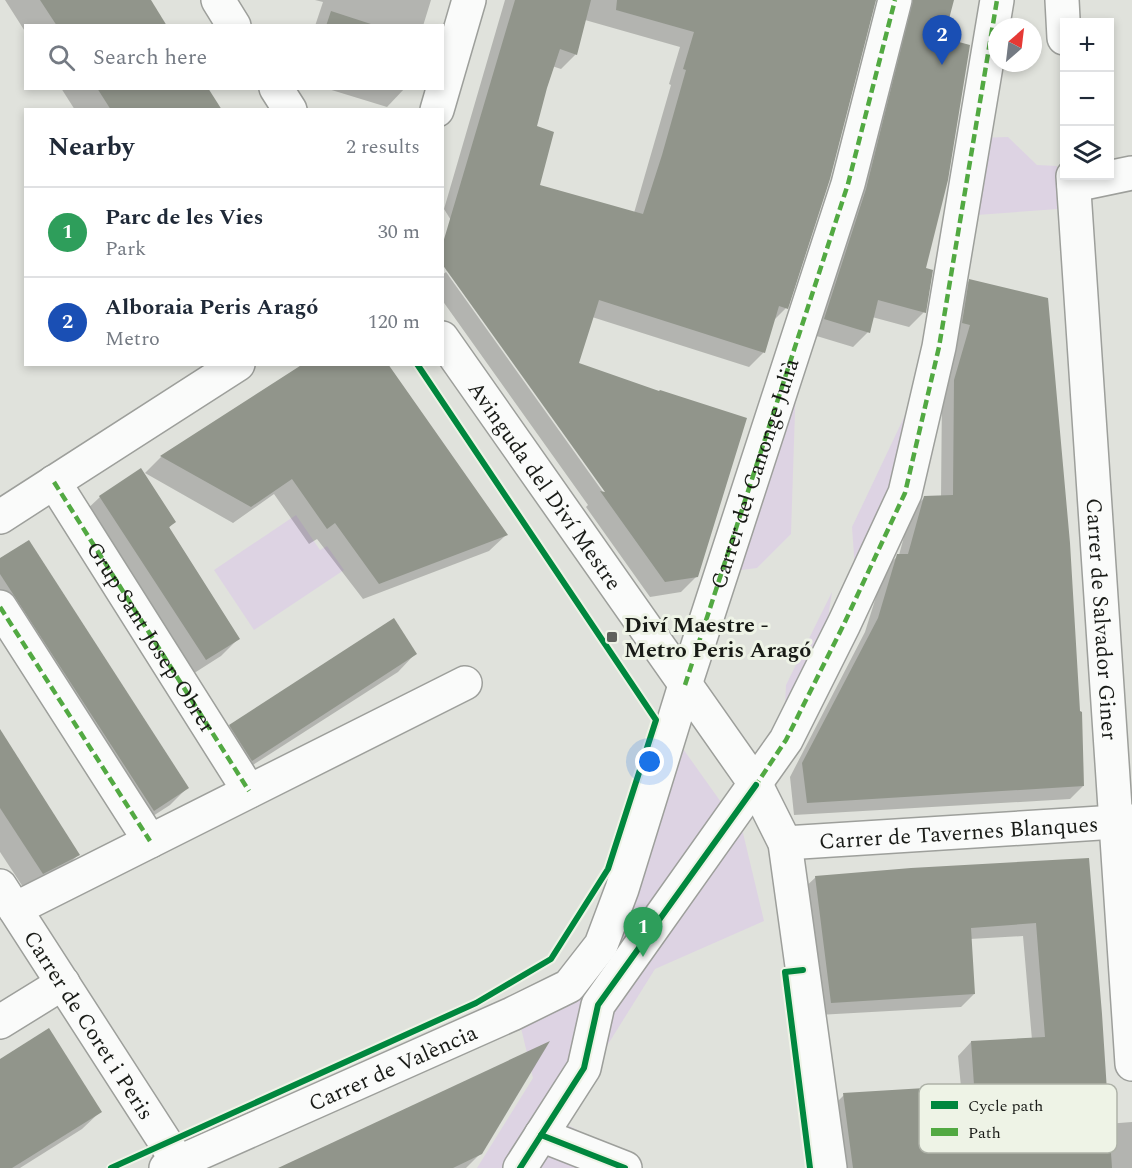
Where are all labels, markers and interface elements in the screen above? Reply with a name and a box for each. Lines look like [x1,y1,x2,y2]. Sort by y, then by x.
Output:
pin: 2 [922,16,962,65]
north arrow [988,18,1042,72]
map controls [1060,18,1114,180]
button: + [1060,18,1114,72]
search box [24,24,444,90]
icon: search [45,41,78,74]
text: Search here [93,41,207,74]
button: − [1060,72,1114,126]
button: layers [1060,126,1114,180]
text: Nearby [48,127,134,167]
text: 2 results [346,132,420,162]
text: Parc de les Vies [105,201,263,234]
text: 1 [62,217,73,247]
text: 30 m [378,217,420,247]
text: Park [105,234,146,264]
text: Alboraia Peris Aragó [105,291,318,324]
text: 2 [62,307,73,337]
text: 120 m [368,307,420,337]
text: Metro [105,324,160,354]
street label: Carrer del Canonge Julià [702,354,808,594]
street label: Avinguda del Diví Mestre [459,375,629,598]
street label: Carrer de Salvador Giner [1076,497,1125,742]
street label: Grup Sant Josep Obrer [77,535,224,740]
place label: Diví Maestre - Metro Peris Aragó [624,609,811,667]
marker: Diví Maestre - Metro Peris Aragó [605,630,619,644]
your location [635,747,664,776]
street label: Carrer de Tavernes Blanques [818,808,1099,859]
pin: 1 [624,908,662,957]
street label: Carrer de Coret i Peris [15,924,162,1127]
street label: Carrer de València [304,1016,483,1121]
legend [919,1084,1117,1153]
text: Cycle path [968,1094,1043,1118]
text: Path [968,1121,1001,1145]

